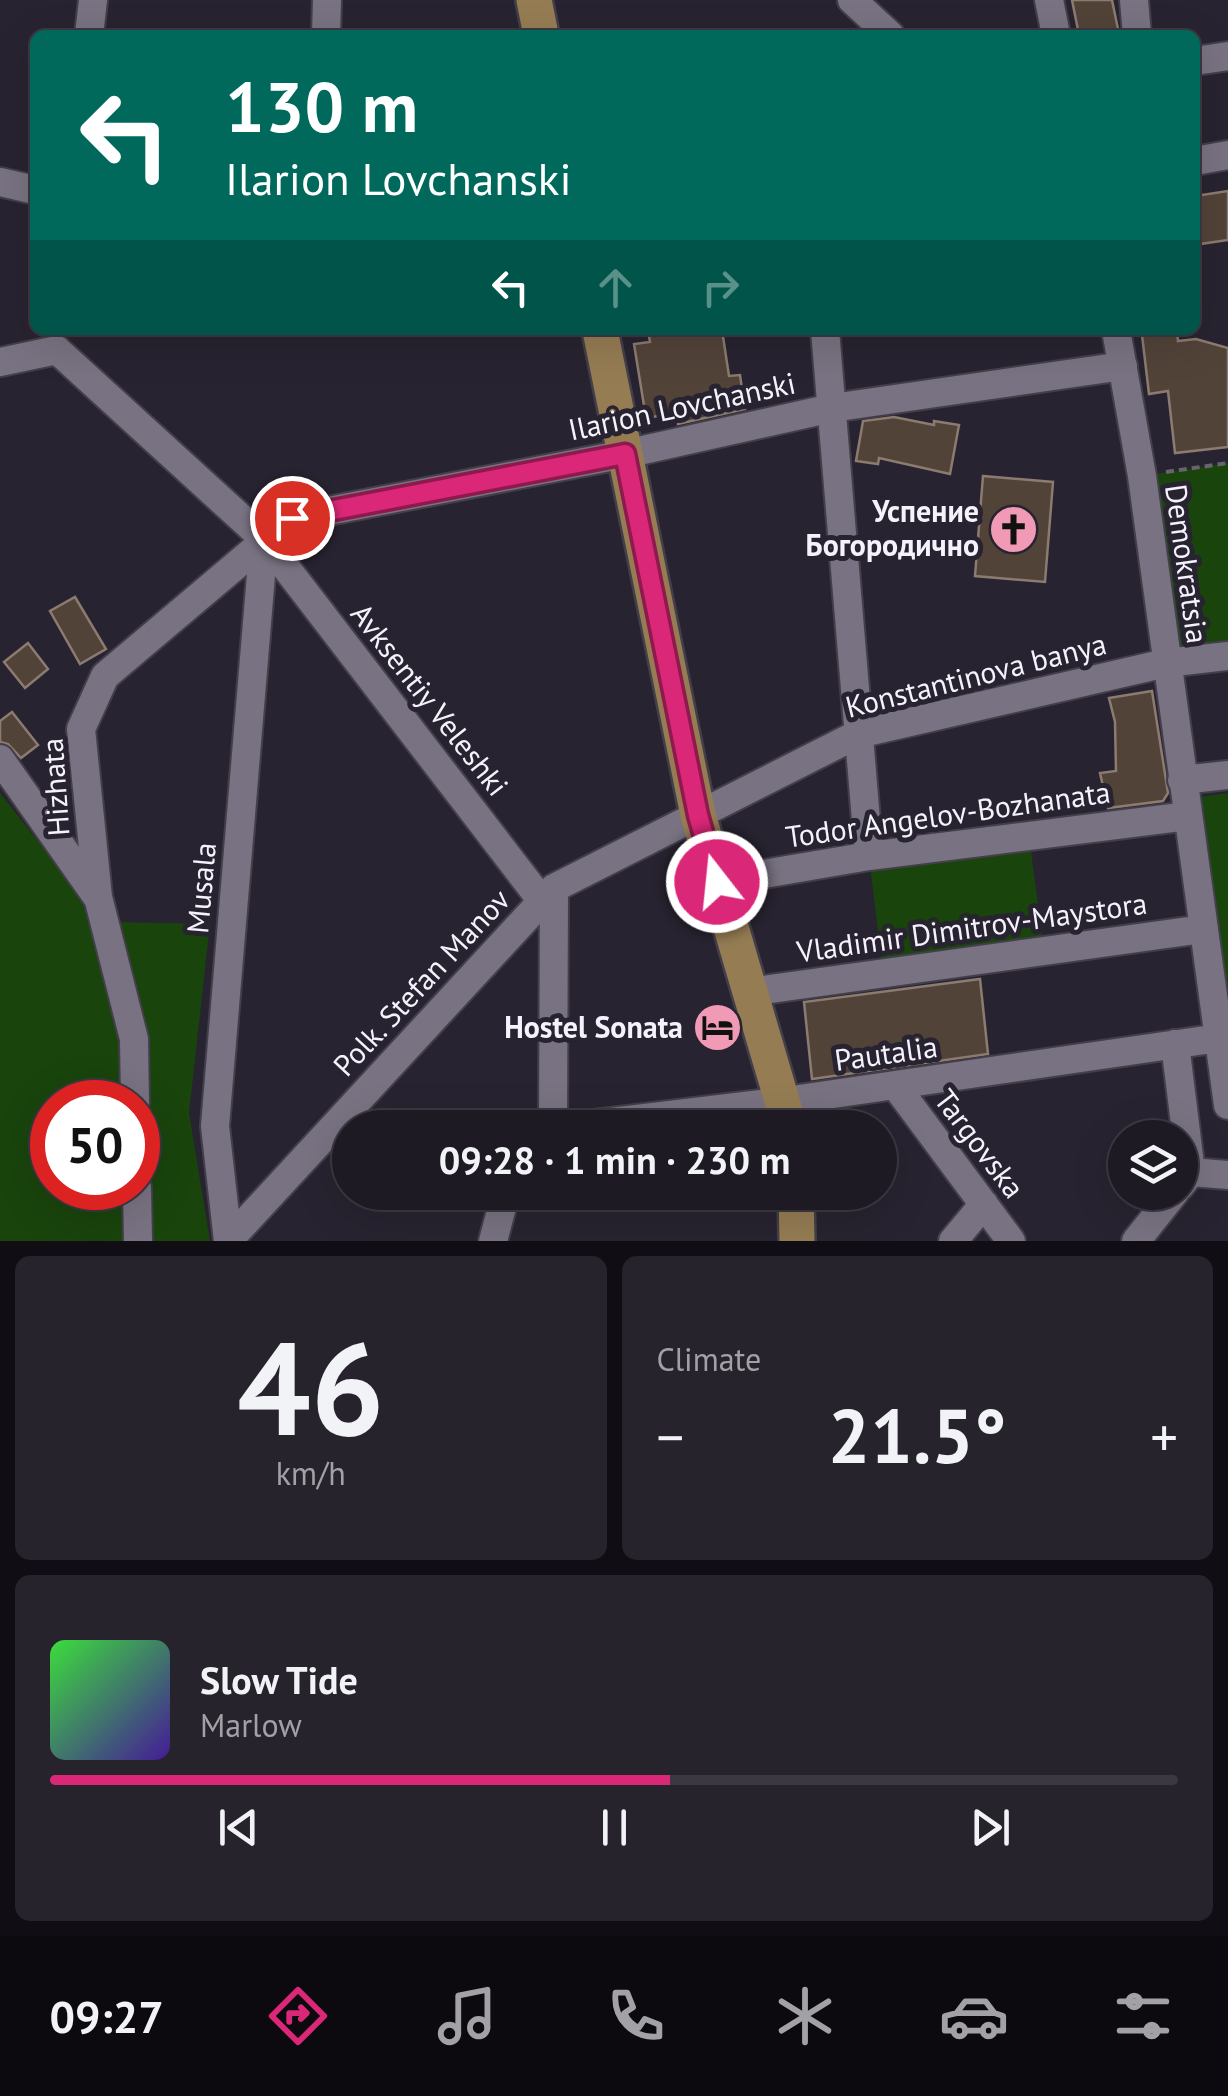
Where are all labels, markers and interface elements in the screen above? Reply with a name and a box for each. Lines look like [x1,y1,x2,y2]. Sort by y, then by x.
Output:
text: 130 m [225,61,418,151]
icon: left [60,70,190,200]
text: Ilarion Lovchanski [225,149,571,207]
icon: left [483,260,538,315]
icon: ahead [588,260,643,315]
icon: right [693,260,748,315]
street label: Ilarion Lovchanski [565,362,799,449]
pin [250,476,335,561]
street label: Demokratsia [1157,482,1218,646]
icon: arrive [265,491,320,546]
place label: Успение Богородично [806,491,979,564]
church icon: Успение Богородично [988,503,1040,555]
street label: Avksentiy Veleshki [343,595,518,803]
street label: Konstantinova banya [841,623,1110,726]
street label: Hizhata [32,737,77,837]
street label: Todor Angelov-Bozhanata [783,771,1113,856]
position arrow [665,830,769,934]
street label: Musala [177,841,224,935]
street label: Polk. Stefan Manov [324,880,518,1084]
street label: Vladimir Dimitrov-Maystora [793,883,1149,971]
hotel icon: Hostel Sonata [692,1002,744,1054]
place label: Hostel Sonata [504,1007,683,1046]
street label: Pautalia [832,1026,940,1079]
speed limit sign: 50 [30,1080,160,1210]
street label: Targovska [926,1081,1034,1205]
map controls [1108,1120,1198,1210]
button: layers [1108,1120,1198,1210]
text: 09:28 · 1 min · 230 m [439,1135,790,1184]
text: 46 [237,1303,384,1471]
text: Climate [657,1338,761,1380]
text: 21.5° [828,1387,1007,1484]
text: − [657,1401,684,1472]
text: + [1150,1401,1178,1472]
text: km/h [276,1452,346,1494]
text: Slow Tide [200,1655,358,1704]
text: Marlow [200,1704,302,1746]
icon: previous [211,1800,266,1855]
icon: pause [587,1800,642,1855]
icon: next [963,1800,1018,1855]
icon: directions [263,1981,333,2051]
icon: music [432,1981,502,2051]
icon: phone [601,1981,671,2051]
icon: climate [770,1981,840,2051]
icon: car [939,1981,1009,2051]
icon: filters [1108,1981,1178,2051]
text: 09:27 [50,1987,164,2045]

